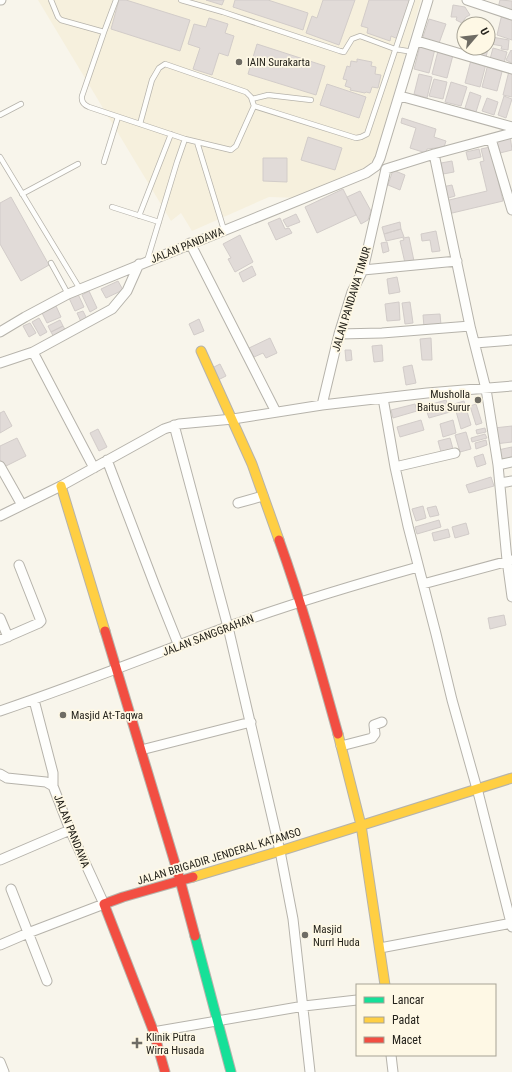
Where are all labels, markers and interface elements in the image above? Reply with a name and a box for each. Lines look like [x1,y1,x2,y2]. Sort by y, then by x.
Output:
north arrow [456,16,496,56]
text: U [477,26,492,37]
place label: IAIN Surakarta [247,56,310,69]
marker: IAIN Surakarta [234,57,244,67]
street label: JALAN PANDAWA [149,225,226,266]
street label: JALAN PANDAWA TIMUR [329,245,374,353]
place label: Musholla Baitus Surur [417,388,471,414]
marker: Musholla Baitus Surur [473,395,483,405]
street label: JALAN SANGGRAHAN [161,612,256,659]
place label: Masjid At-Taqwa [71,709,143,722]
marker: Masjid At-Taqwa [58,710,68,720]
street label: JALAN PANDAWA [51,793,92,870]
street label: JALAN BRIGADIR JENDERAL KATAMSO [136,825,303,888]
place label: Masjid Nurrl Huda [313,923,360,949]
marker: Masjid Nurrl Huda [300,930,310,940]
legend [356,984,496,1056]
text: Lancar [392,993,425,1007]
text: Padat [392,1013,420,1027]
place label: Klinik Putra Wirra Husada [146,1031,204,1057]
text: Macet [392,1033,422,1047]
marker: Klinik Putra Wirra Husada [131,1037,143,1049]

